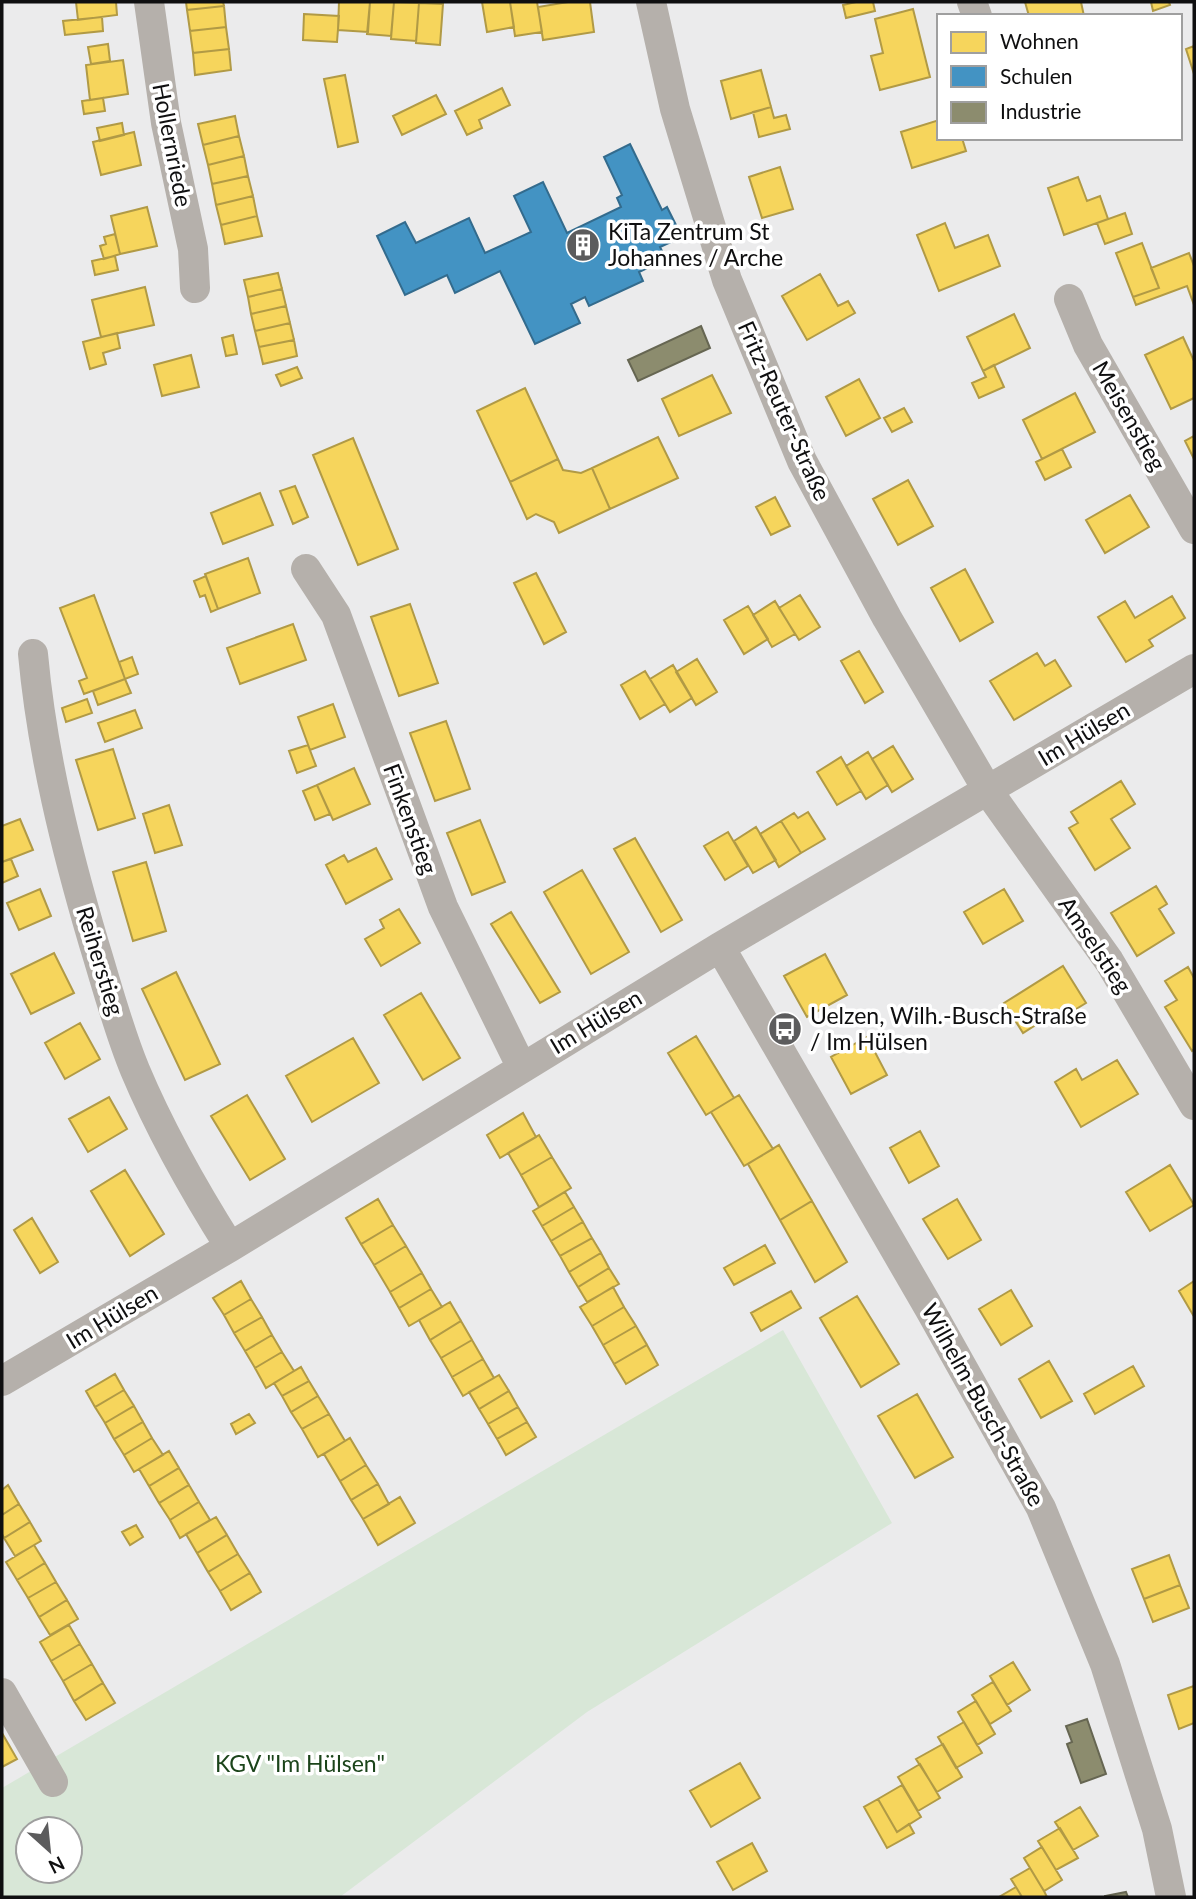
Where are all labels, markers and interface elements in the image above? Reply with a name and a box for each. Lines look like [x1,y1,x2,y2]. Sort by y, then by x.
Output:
legend [937,14,1182,140]
text: Wohnen [1000,28,1079,53]
text: Schulen [1000,63,1073,88]
street label: Hollernriede [147,81,199,209]
text: Industrie [1000,98,1081,123]
place label: KiTa Zentrum St Johannes / Arche [608,217,783,271]
building icon: KiTa Zentrum St Johannes / Arche [564,226,602,264]
street label: Fritz-Reuter-Straße [733,316,837,505]
street label: Meisenstieg [1087,356,1172,475]
street label: Im Hülsen [1033,695,1134,771]
street label: Finkenstieg [378,760,444,878]
street label: Amselstieg [1053,891,1138,998]
street label: Reiherstieg [71,903,131,1019]
street label: Im Hülsen [545,983,646,1059]
place label: Uelzen, Wilh.-Busch-Straße / Im Hülsen [810,1001,1087,1055]
bus stop icon: Uelzen, Wilh.-Busch-Straße / Im Hülsen [766,1010,804,1048]
street label: Im Hülsen [61,1278,162,1354]
street label: Wilhelm-Busch-Straße [916,1298,1051,1511]
park label: KGV "Im Hülsen" [215,1749,385,1777]
north arrow [14,1815,84,1885]
text: N [45,1852,69,1879]

